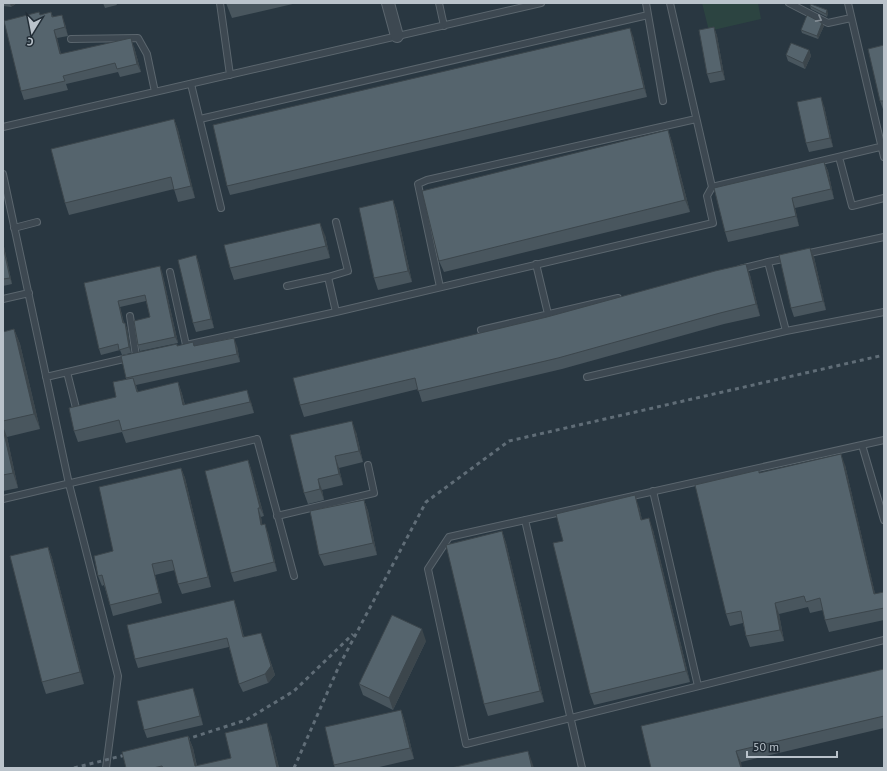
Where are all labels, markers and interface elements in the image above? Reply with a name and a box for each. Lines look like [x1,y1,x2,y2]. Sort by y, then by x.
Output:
north arrow [12,12,52,52]
one-way arrow [815,14,822,21]
text: С [26,34,35,49]
scale bar [747,733,837,759]
text: 50 m [753,739,779,754]

